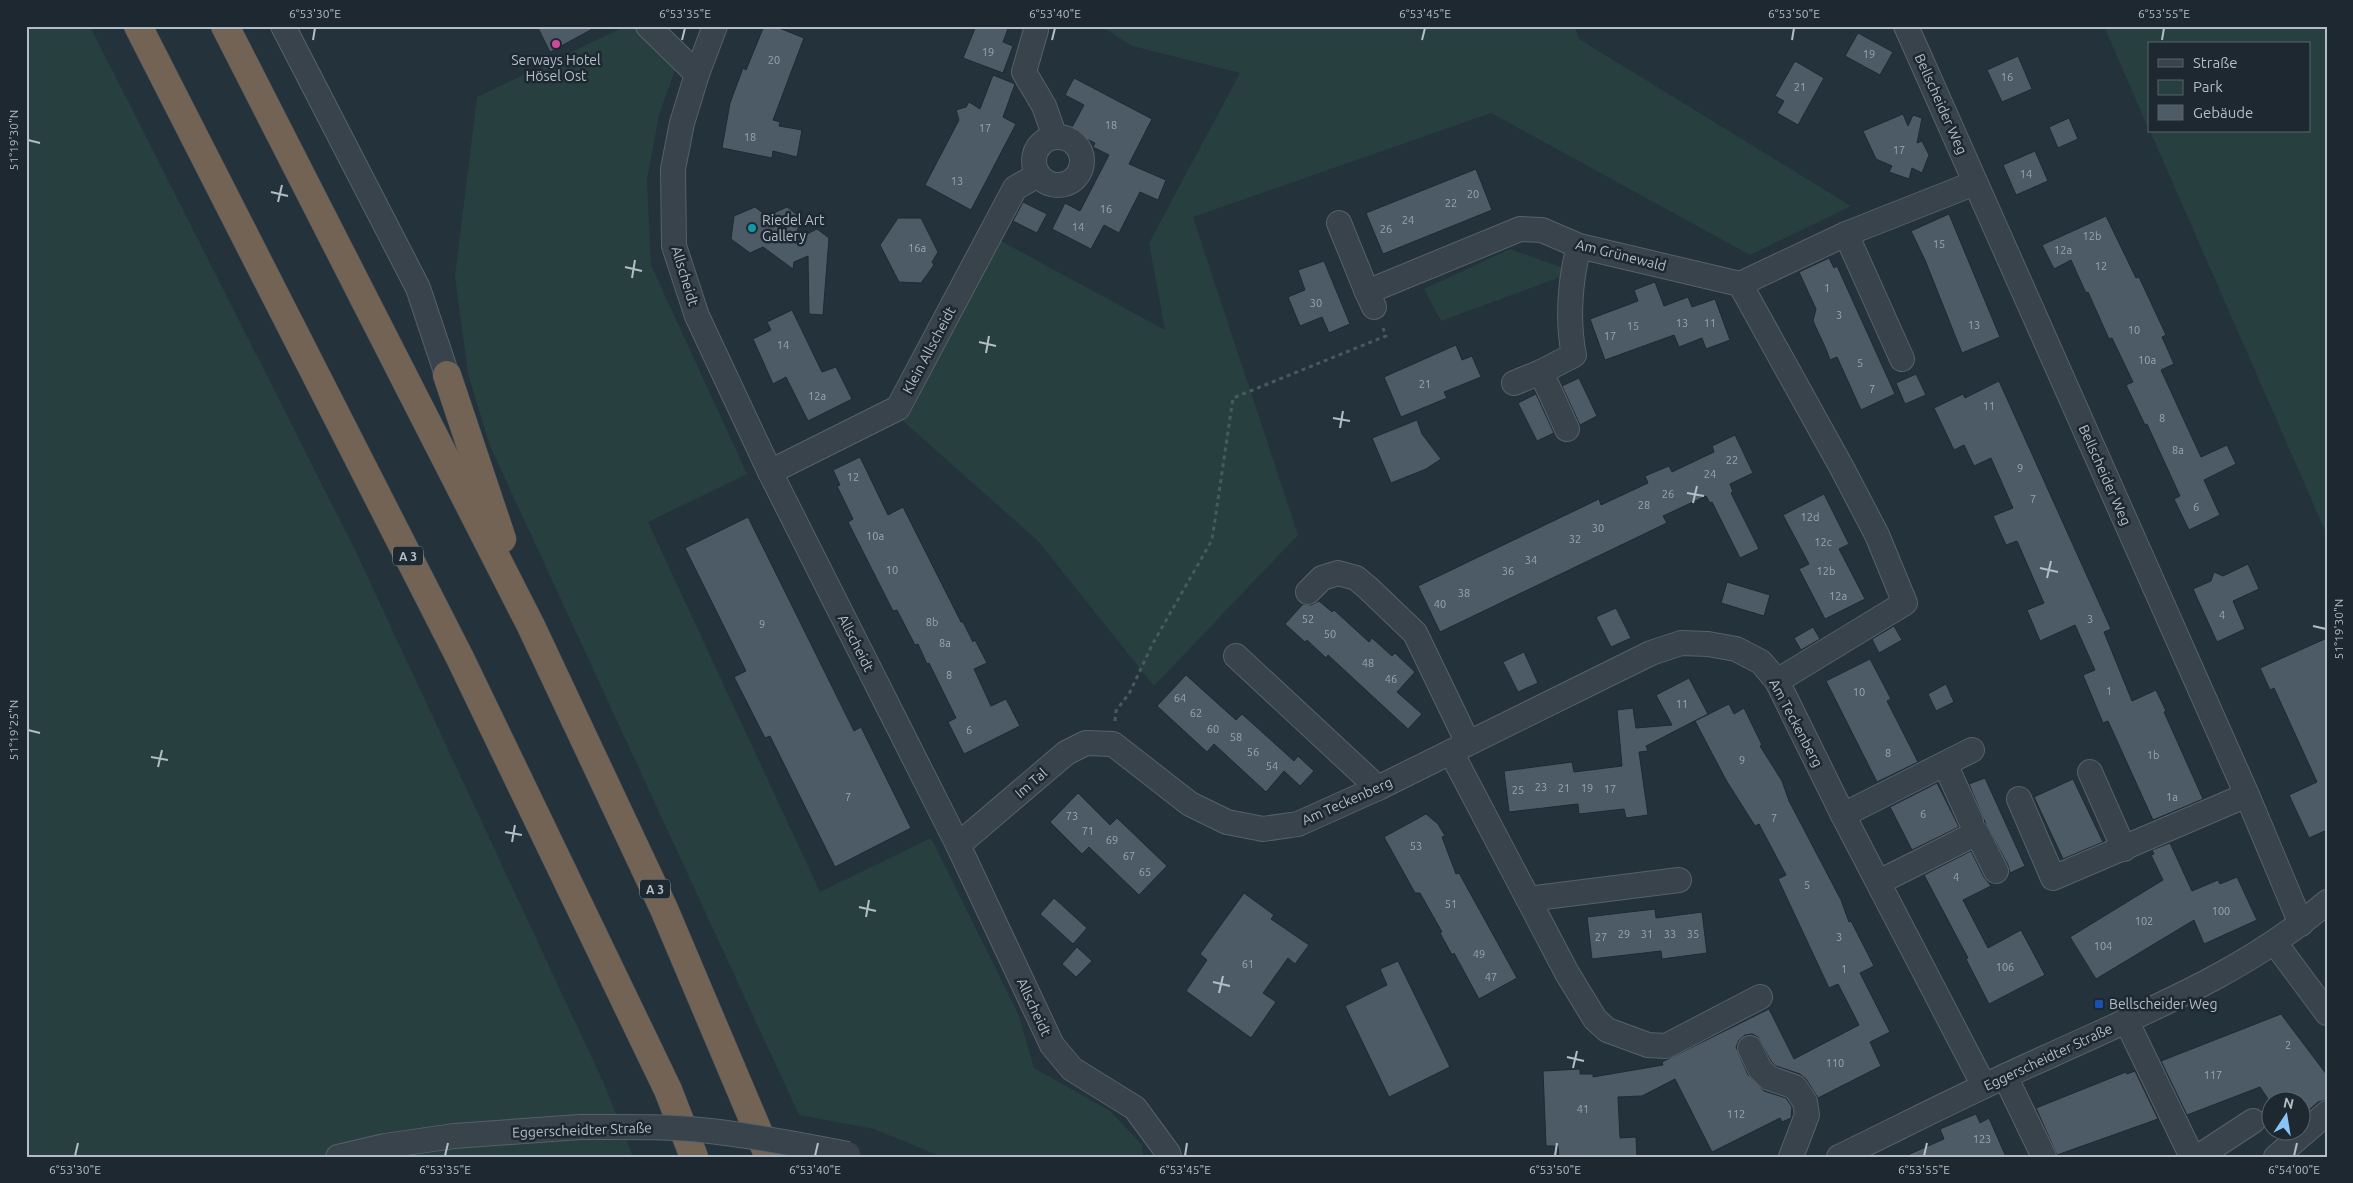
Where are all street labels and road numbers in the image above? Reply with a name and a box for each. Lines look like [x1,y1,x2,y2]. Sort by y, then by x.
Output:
street label: Bellscheider Weg [1912,51,1970,157]
street label: Am Grünewald [1574,236,1668,274]
street label: Allscheidt [668,244,702,308]
street label: Klein Allscheidt [899,303,959,396]
street label: Bellscheider Weg [2076,422,2134,528]
road number: A 3 [393,546,423,566]
street label: Allscheidt [835,612,877,675]
street label: Am Teckenberg [1766,676,1826,770]
street label: Im Tal [1012,765,1050,801]
street label: Am Teckenberg [1299,774,1395,828]
road number: A 3 [640,880,670,899]
street label: Allscheidt [1014,976,1055,1039]
street label: Eggerscheidter Straße [1981,1020,2115,1094]
street label: Eggerscheidter Straße [512,1120,652,1140]

